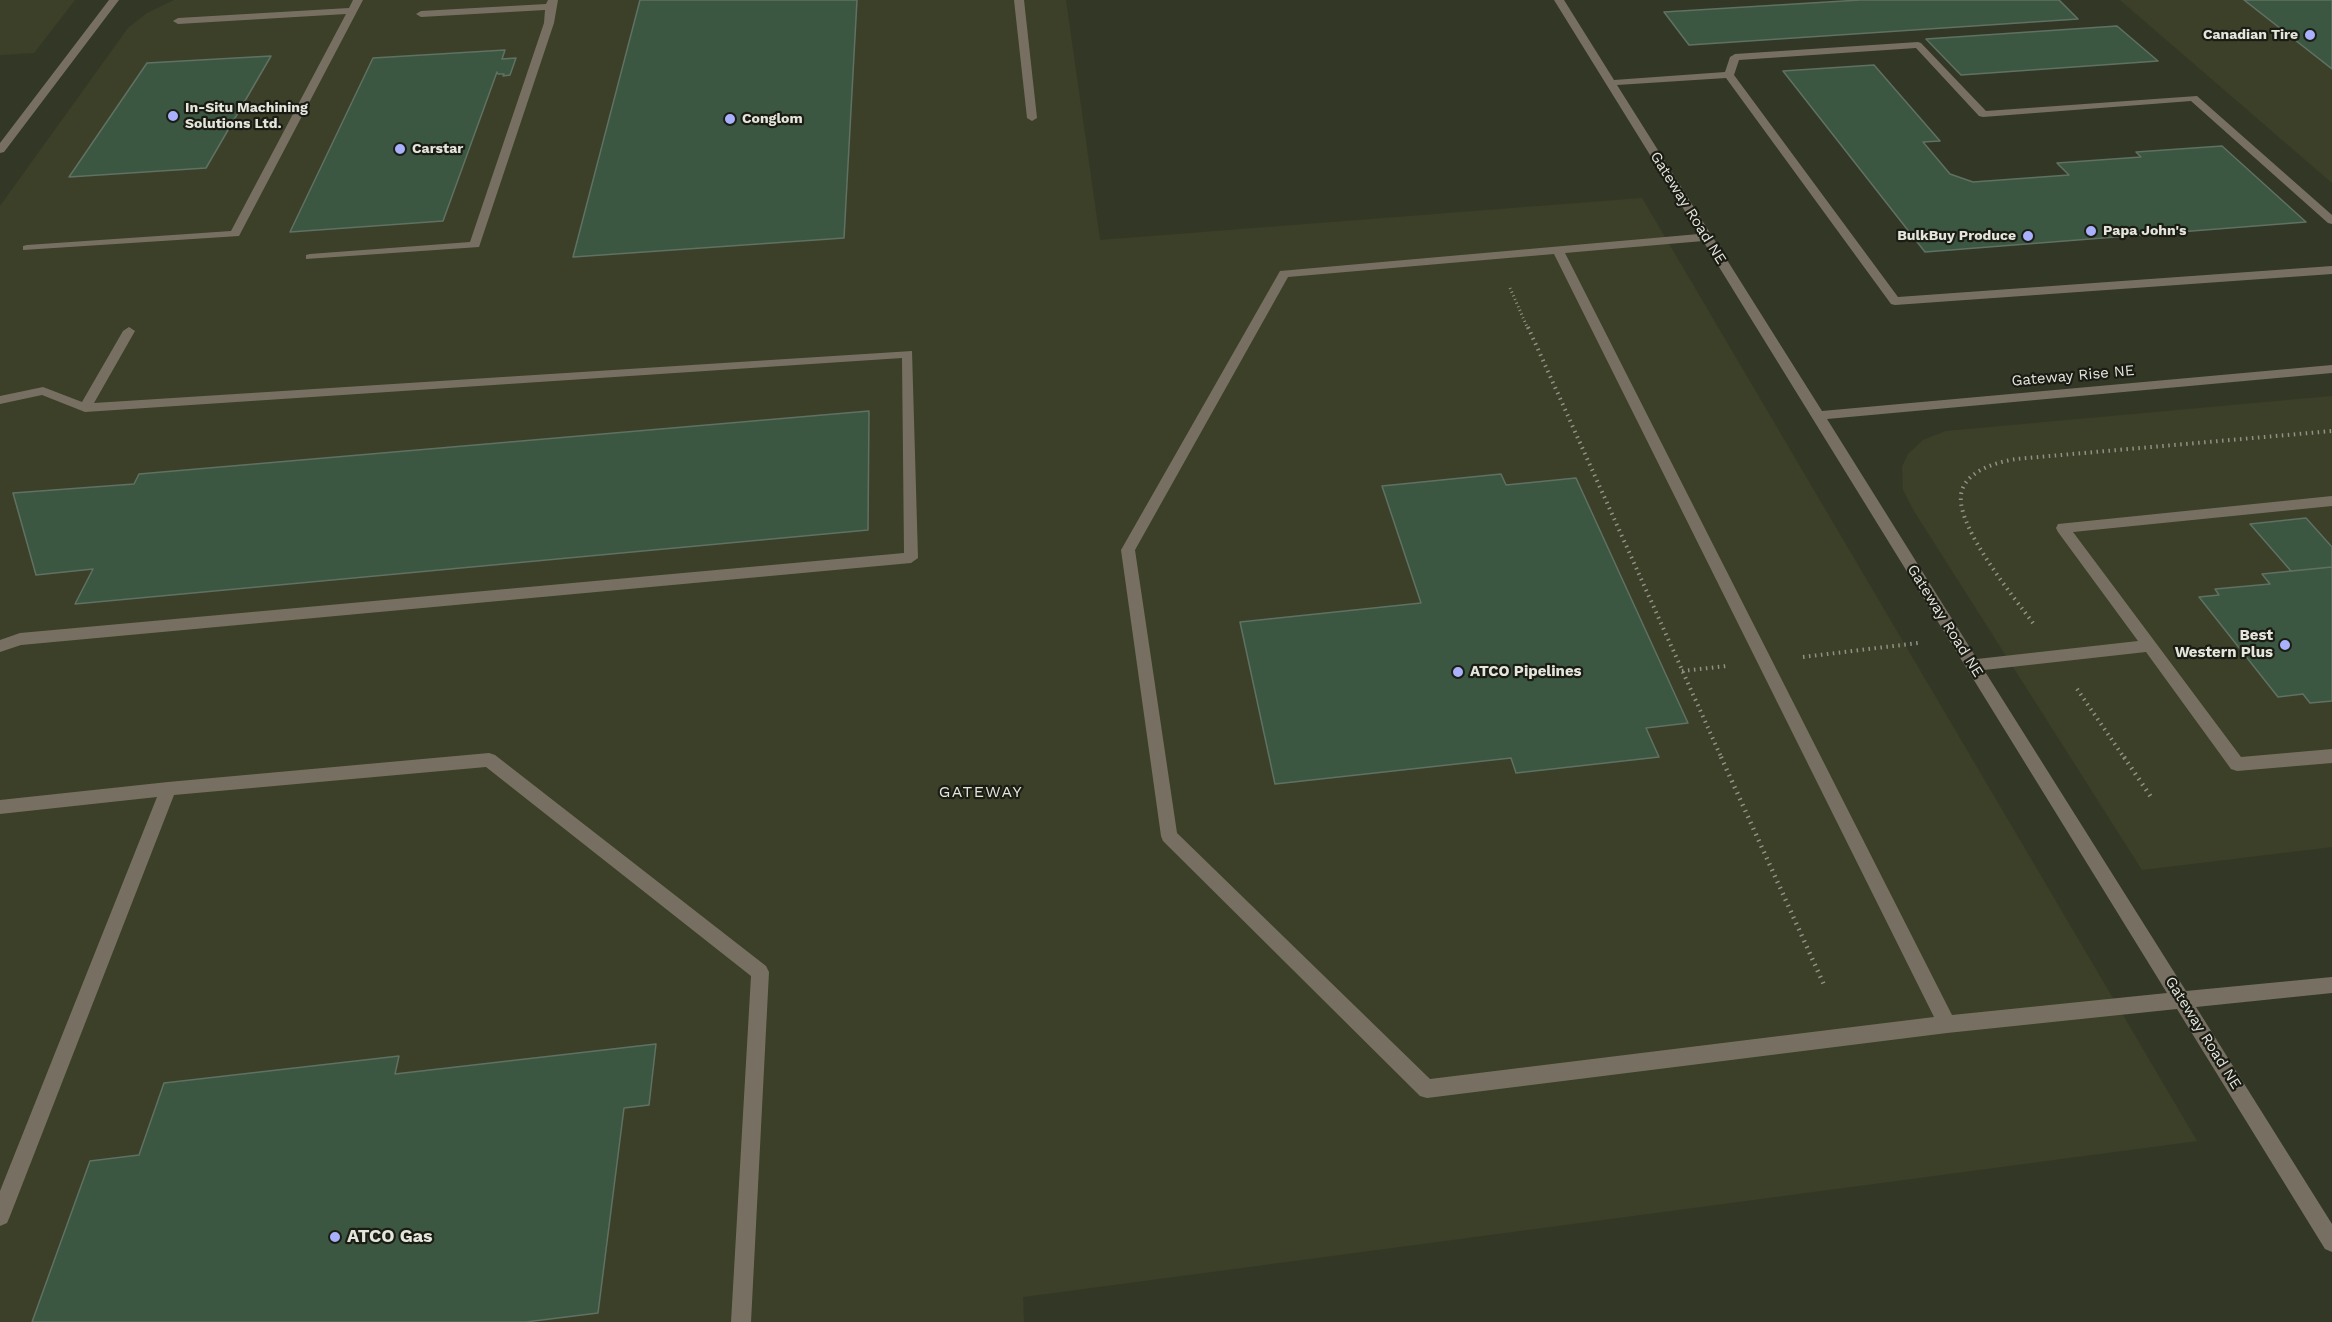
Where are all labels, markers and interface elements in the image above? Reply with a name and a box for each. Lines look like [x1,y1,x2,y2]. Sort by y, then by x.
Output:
place label: Canadian Tire [2203,27,2298,43]
marker: Canadian Tire [2303,28,2317,42]
place label: In-Situ Machining Solutions Ltd. [185,100,308,132]
marker: In-Situ Machining Solutions Ltd. [166,109,180,123]
place label: Conglom [742,111,803,127]
marker: Conglom [723,112,737,126]
place label: Carstar [412,141,463,157]
marker: Carstar [393,142,407,156]
street label: Gateway Road NE [1646,148,1730,268]
place label: Papa John's [2103,223,2186,239]
marker: Papa John's [2084,224,2098,238]
place label: BulkBuy Produce [1897,228,2016,244]
marker: BulkBuy Produce [2021,229,2035,243]
street label: Gateway Rise NE [2011,362,2135,390]
street label: Gateway Road NE [1903,561,1987,681]
place label: Best Western Plus [2175,627,2273,662]
marker: Best Western Plus [2278,638,2292,652]
place label: ATCO Pipelines [1470,663,1582,681]
marker: ATCO Pipelines [1451,665,1465,679]
district label: GATEWAY [939,782,1023,802]
street label: Gateway Road NE [2161,973,2245,1093]
place label: ATCO Gas [347,1226,433,1248]
marker: ATCO Gas [328,1230,342,1244]

